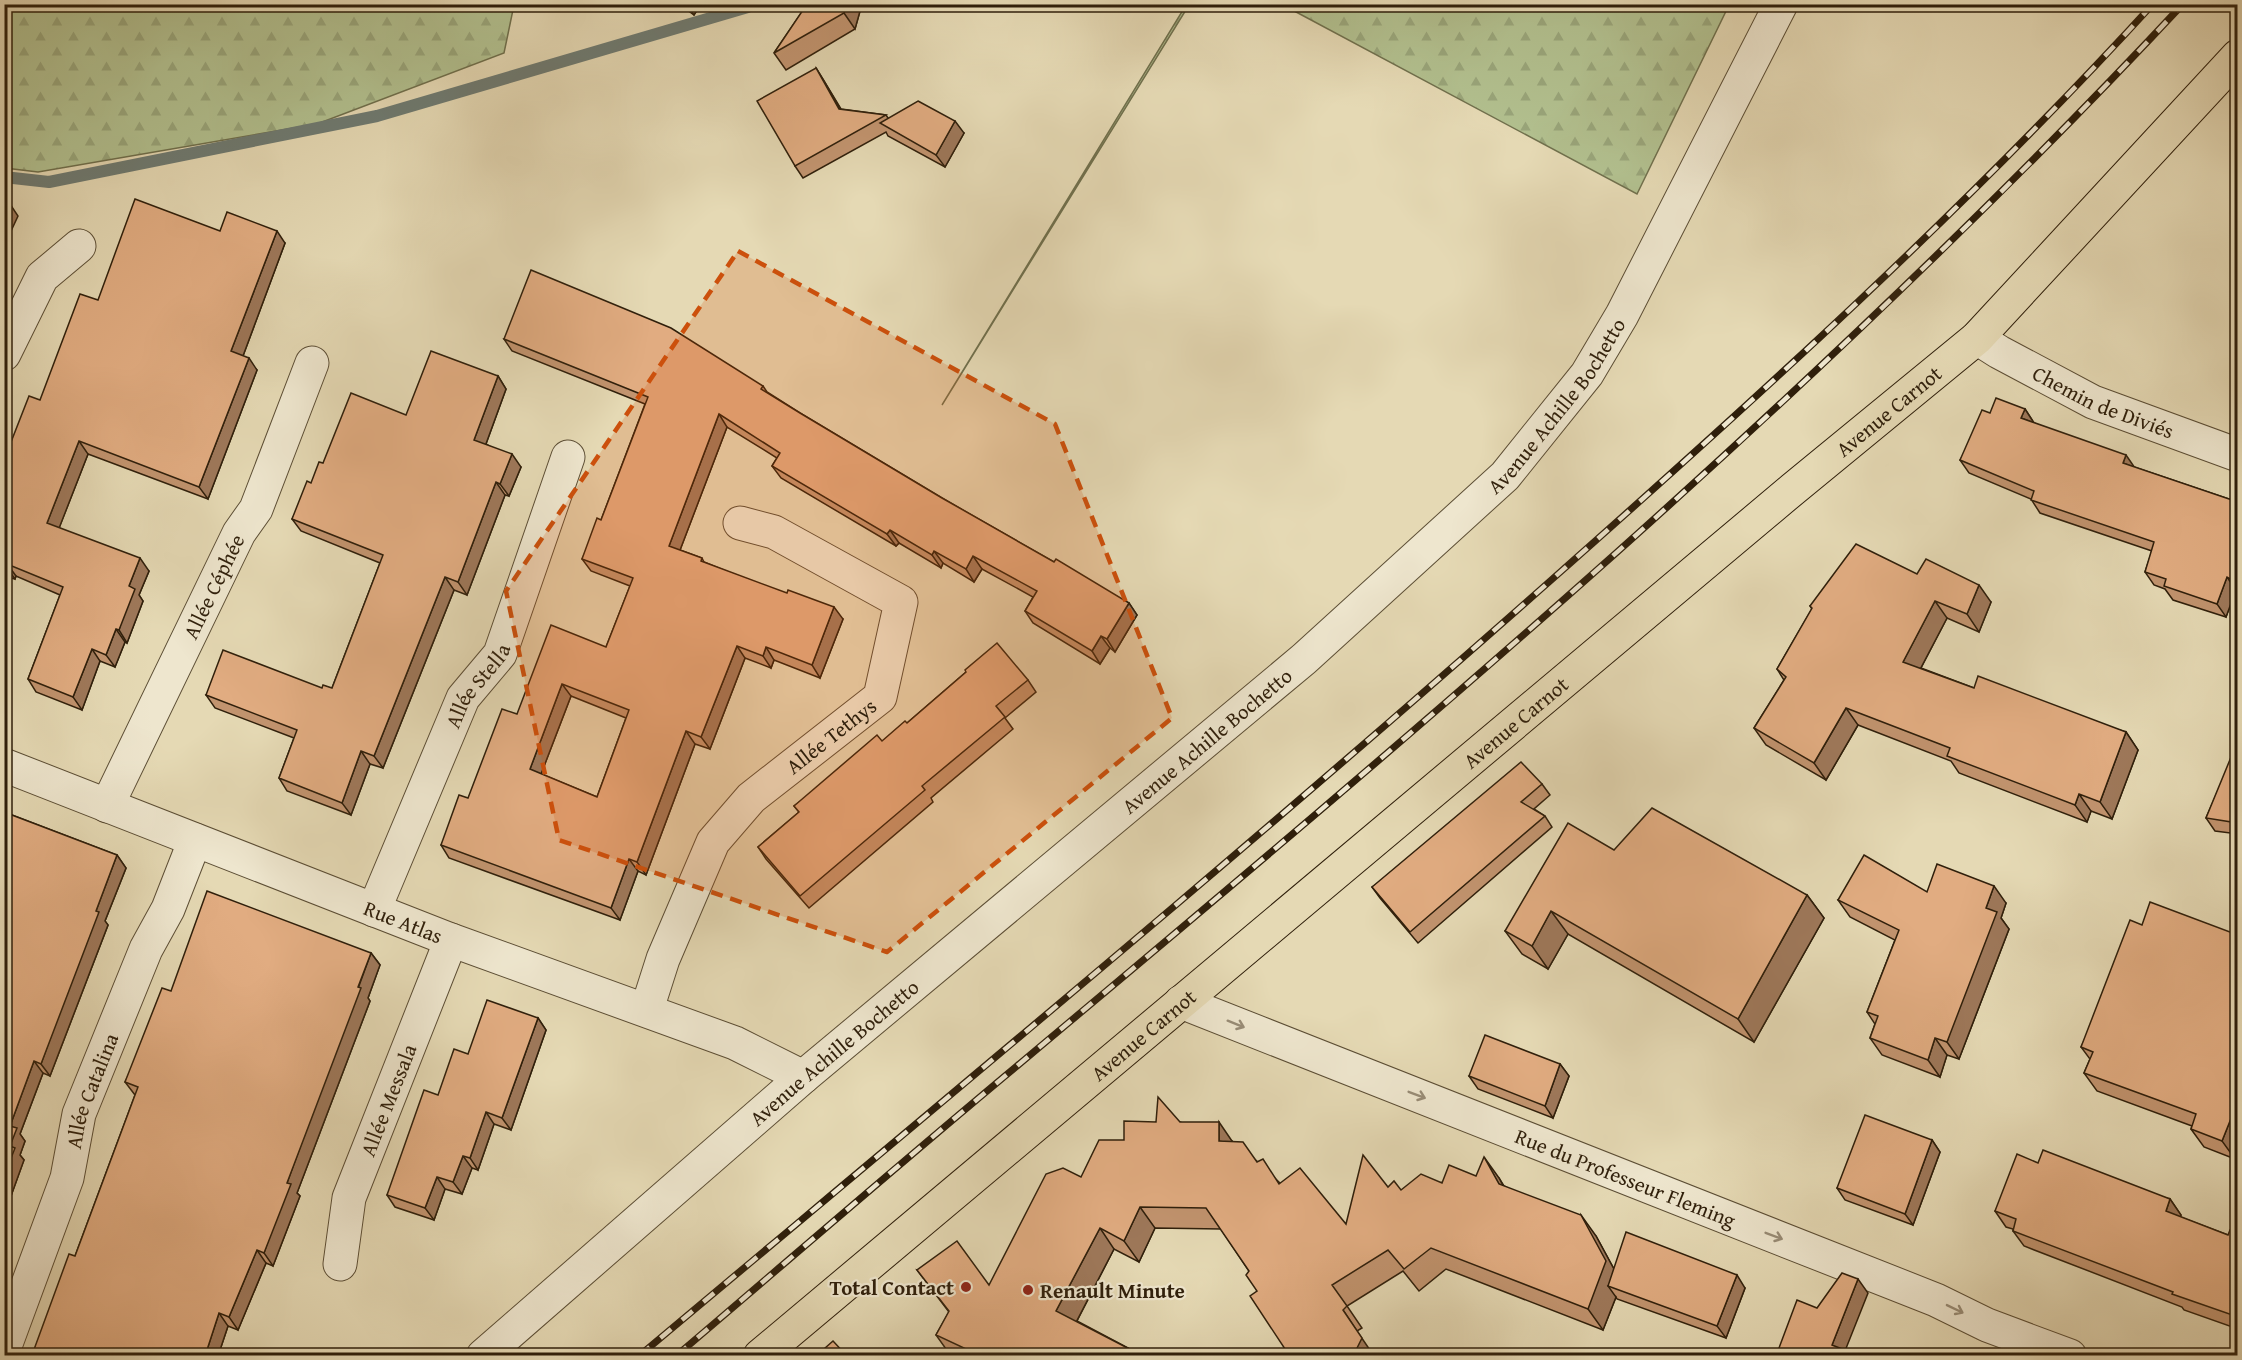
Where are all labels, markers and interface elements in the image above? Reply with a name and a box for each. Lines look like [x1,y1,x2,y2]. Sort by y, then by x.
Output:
street label: Avenue Achille Bochetto [1480,312,1633,501]
street label: Avenue Carnot [1829,357,1949,464]
street label: Chemin de Diviés [2027,357,2178,446]
street label: Allée Céphée [175,529,252,644]
street label: Allée Stella [437,640,518,733]
street label: Avenue Achille Bochetto [1114,660,1298,821]
street label: Avenue Carnot [1456,668,1575,776]
street label: Allée Tethys [779,690,883,781]
street label: Rue Atlas [360,892,447,951]
street label: Avenue Achille Bochetto [742,971,925,1133]
street label: Avenue Carnot [1084,981,1203,1088]
one-way arrow [1226,1019,1244,1030]
street label: Allée Catalina [57,1028,126,1151]
street label: Allée Messala [352,1039,424,1161]
one-way arrow [1407,1091,1426,1102]
street label: Rue du Professeur Fleming [1511,1120,1741,1235]
one-way arrow [1765,1231,1783,1242]
place label: Total Contact [830,1272,954,1303]
place label: Renault Minute [1040,1275,1185,1306]
marker: Total Contact [959,1280,973,1294]
marker: Renault Minute [1021,1283,1035,1297]
one-way arrow [1946,1304,1964,1316]

